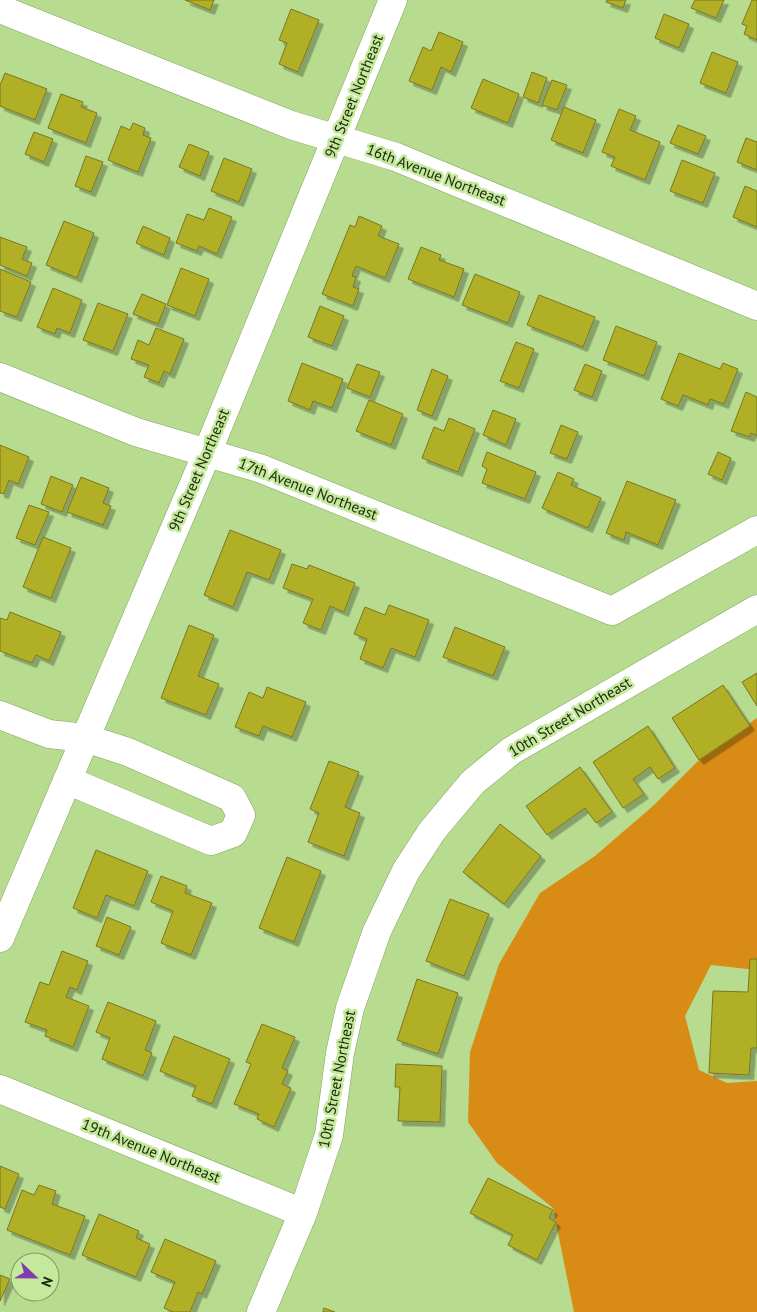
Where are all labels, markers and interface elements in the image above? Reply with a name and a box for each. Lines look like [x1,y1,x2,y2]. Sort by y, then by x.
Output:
street label: 9th Street Northeast [320,31,387,160]
street label: 16th Avenue Northeast [364,139,508,210]
street label: 9th Street Northeast [164,406,233,534]
street label: 17th Avenue Northeast [236,453,380,524]
street label: 10th Street Northeast [505,673,634,761]
street label: 10th Street Northeast [314,1009,359,1149]
street label: 19th Avenue Northeast [79,1114,223,1187]
north arrow [10,1252,60,1302]
text: N [37,1274,57,1290]

